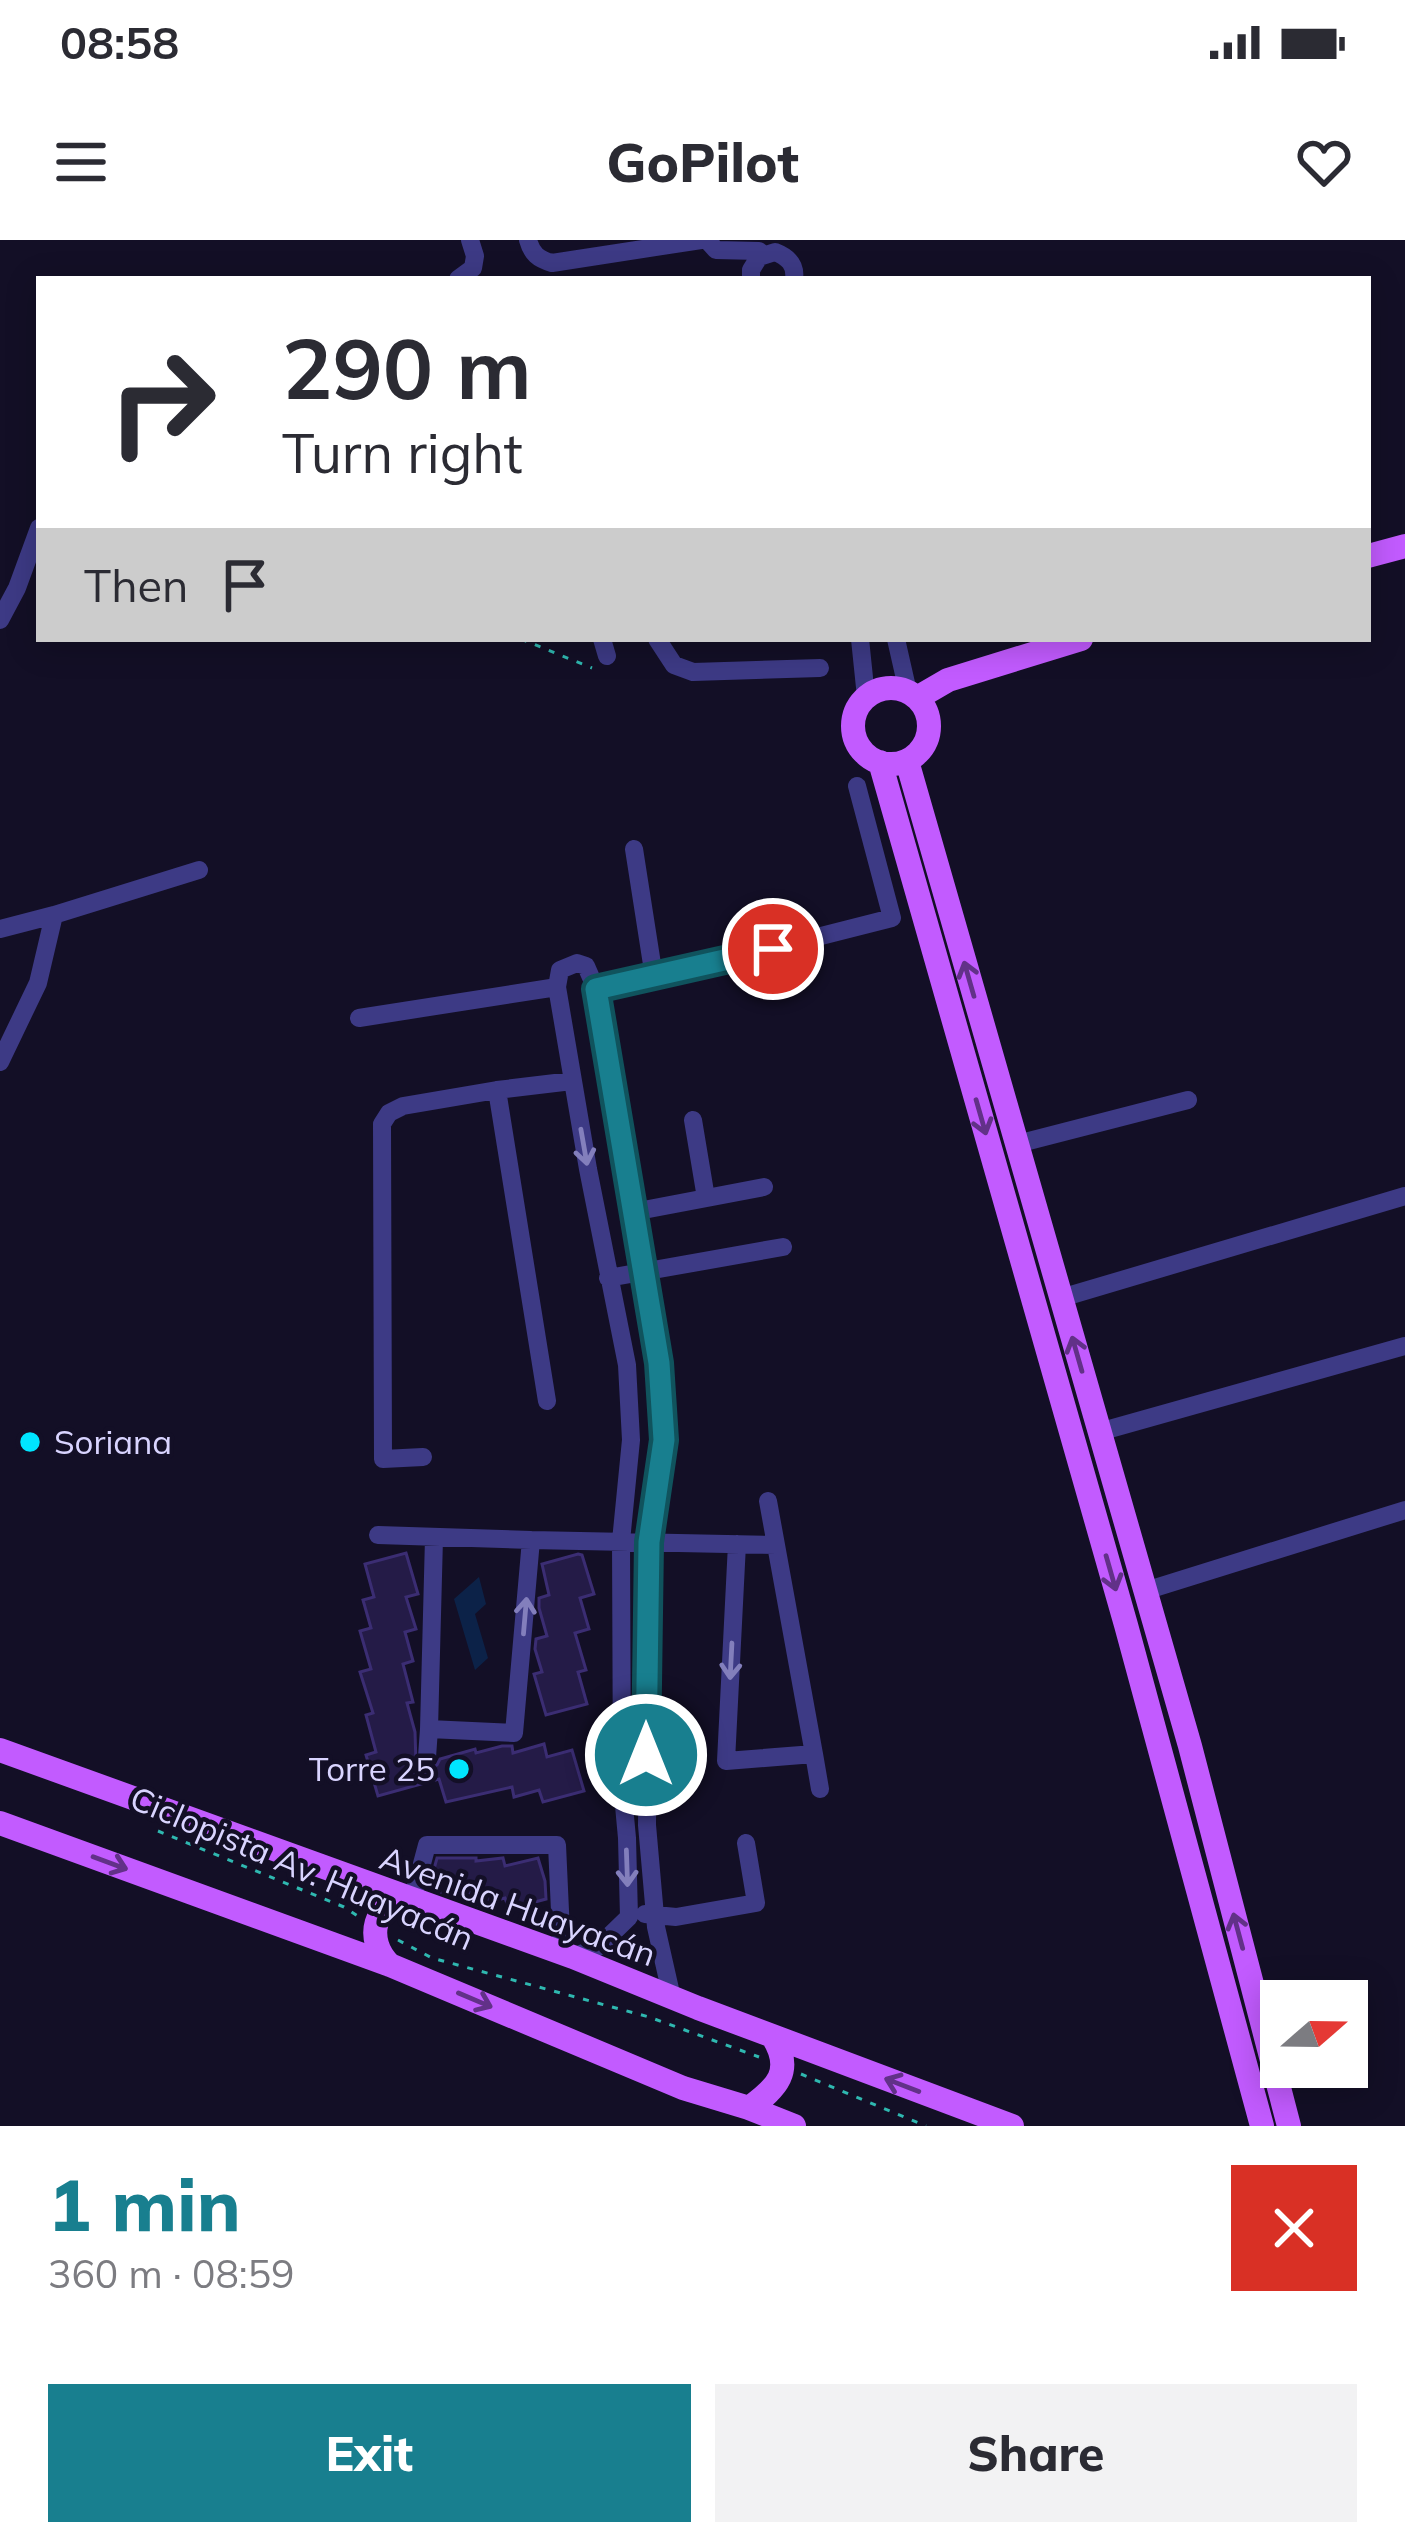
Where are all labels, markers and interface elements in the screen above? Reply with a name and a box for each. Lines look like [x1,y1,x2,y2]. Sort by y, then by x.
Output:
text: 08:58 [60,14,179,70]
text: GoPilot [606,128,799,196]
icon: menu [48,129,114,195]
icon: heart [1291,129,1357,195]
text: 290 m [282,315,532,420]
icon: right [84,324,240,480]
text: Turn right [282,419,523,487]
icon: arrive [212,552,278,618]
text: Then [84,557,188,613]
pin [722,898,824,1000]
icon: arrive [740,916,806,982]
one-way arrow [957,961,979,999]
one-way arrow [971,1098,993,1136]
one-way arrow [573,1127,596,1166]
one-way arrow [1065,1335,1087,1373]
place label: Soriana [54,1421,172,1462]
marker: Soriana [17,1429,43,1455]
one-way arrow [1101,1553,1123,1591]
one-way arrow [513,1597,536,1636]
one-way arrow [719,1641,742,1680]
position arrow [583,1692,709,1818]
place label: Torre 25 [309,1748,435,1789]
marker: Torre 25 [446,1756,472,1782]
street label: Ciclopista Av. Huayacán [124,1777,480,1959]
street label: Avenida Huayacán [375,1837,662,1974]
one-way arrow [616,1848,639,1887]
one-way arrow [91,1854,128,1875]
one-way arrow [1226,1913,1248,1951]
north arrow [1260,1980,1368,2088]
map controls [1260,1980,1368,2088]
one-way arrow [455,1991,492,2012]
one-way arrow [885,2073,922,2094]
text: 1 min [48,2159,241,2249]
button: close [1231,2165,1357,2291]
text: 360 m · 08:59 [48,2249,294,2298]
button: Exit [48,2384,691,2522]
button: Share [715,2384,1357,2522]

